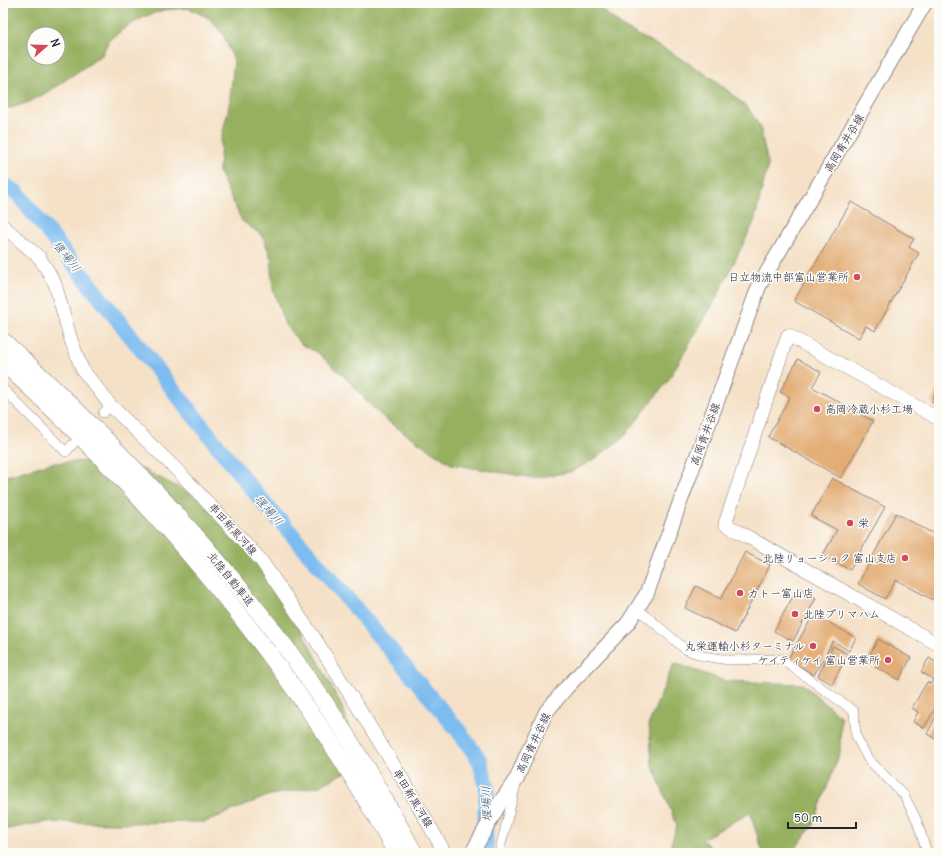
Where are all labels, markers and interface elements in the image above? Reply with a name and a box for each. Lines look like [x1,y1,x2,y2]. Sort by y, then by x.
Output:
north arrow [26,26,66,66]
text: N [48,37,63,49]
street label: 高岡青井谷線 [821,111,867,175]
water label: 堰場川 [50,237,84,275]
place label: 日立物流中部富山営業所 [728,270,849,284]
marker: 日立物流中部富山営業所 [852,272,862,282]
street label: 高岡青井谷線 [687,401,723,467]
place label: 高岡冷蔵小杉工場 [825,402,913,416]
marker: 高岡冷蔵小杉工場 [812,404,822,414]
water label: 堰場川 [252,491,286,529]
street label: 串田新黒河線 [206,500,260,558]
place label: 栄 [858,516,869,530]
marker: 栄 [845,518,855,528]
street label: 北陸自動車道 [205,549,257,609]
place label: 北陸リョーショク 富山支店 [763,551,897,565]
marker: 北陸リョーショク 富山支店 [900,553,910,563]
place label: カトー富山店 [748,586,814,600]
marker: カトー富山店 [735,588,745,598]
place label: 北陸プリマハム [803,607,880,621]
marker: 北陸プリマハム [790,609,800,619]
place label: 丸栄運輸小杉ターミナル [685,639,805,653]
marker: 丸栄運輸小杉ターミナル [808,641,818,651]
place label: ケイティケイ 富山営業所 [758,653,880,667]
marker: ケイティケイ 富山営業所 [883,655,893,665]
street label: 高岡青井谷線 [513,710,553,776]
street label: 串田新黒河線 [390,766,436,830]
water label: 堰場川 [478,786,494,822]
scale bar [788,804,856,830]
text: 50 m [794,810,823,825]

